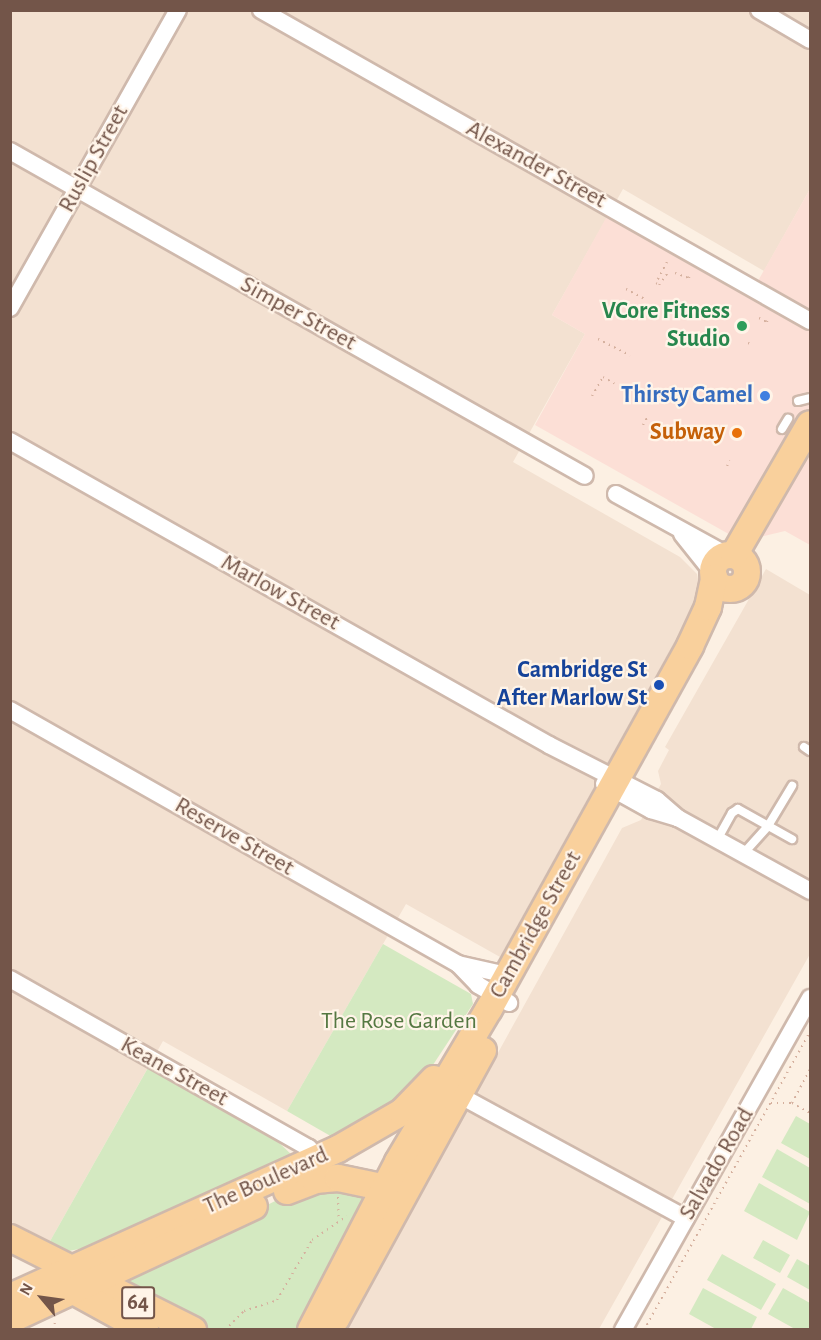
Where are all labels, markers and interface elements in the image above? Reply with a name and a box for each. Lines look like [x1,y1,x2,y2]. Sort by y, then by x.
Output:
street label: Ruslip Street [53,100,135,218]
street label: Alexander Street [461,115,611,215]
street label: Simper Street [235,270,361,358]
place label: VCore Fitness Studio [602,298,730,354]
marker: VCore Fitness Studio [735,319,749,333]
place label: Thirsty Camel [621,382,753,410]
marker: Thirsty Camel [758,389,772,403]
place label: Subway [650,419,725,447]
marker: Subway [730,426,744,440]
street label: Marlow Street [216,549,344,637]
place label: Cambridge St After Marlow St [497,657,647,713]
marker: Cambridge St After Marlow St [652,678,666,692]
street label: Reserve Street [169,791,299,883]
street label: Cambridge Street [484,846,588,1004]
park label: The Rose Garden [321,1008,477,1036]
street label: Keane Street [115,1031,233,1113]
street label: Salvado Road [673,1103,761,1225]
street label: The Boulevard [199,1141,333,1221]
north arrow [12,1268,72,1328]
text: N [17,1281,36,1298]
road number: 64 [120,1284,156,1322]

